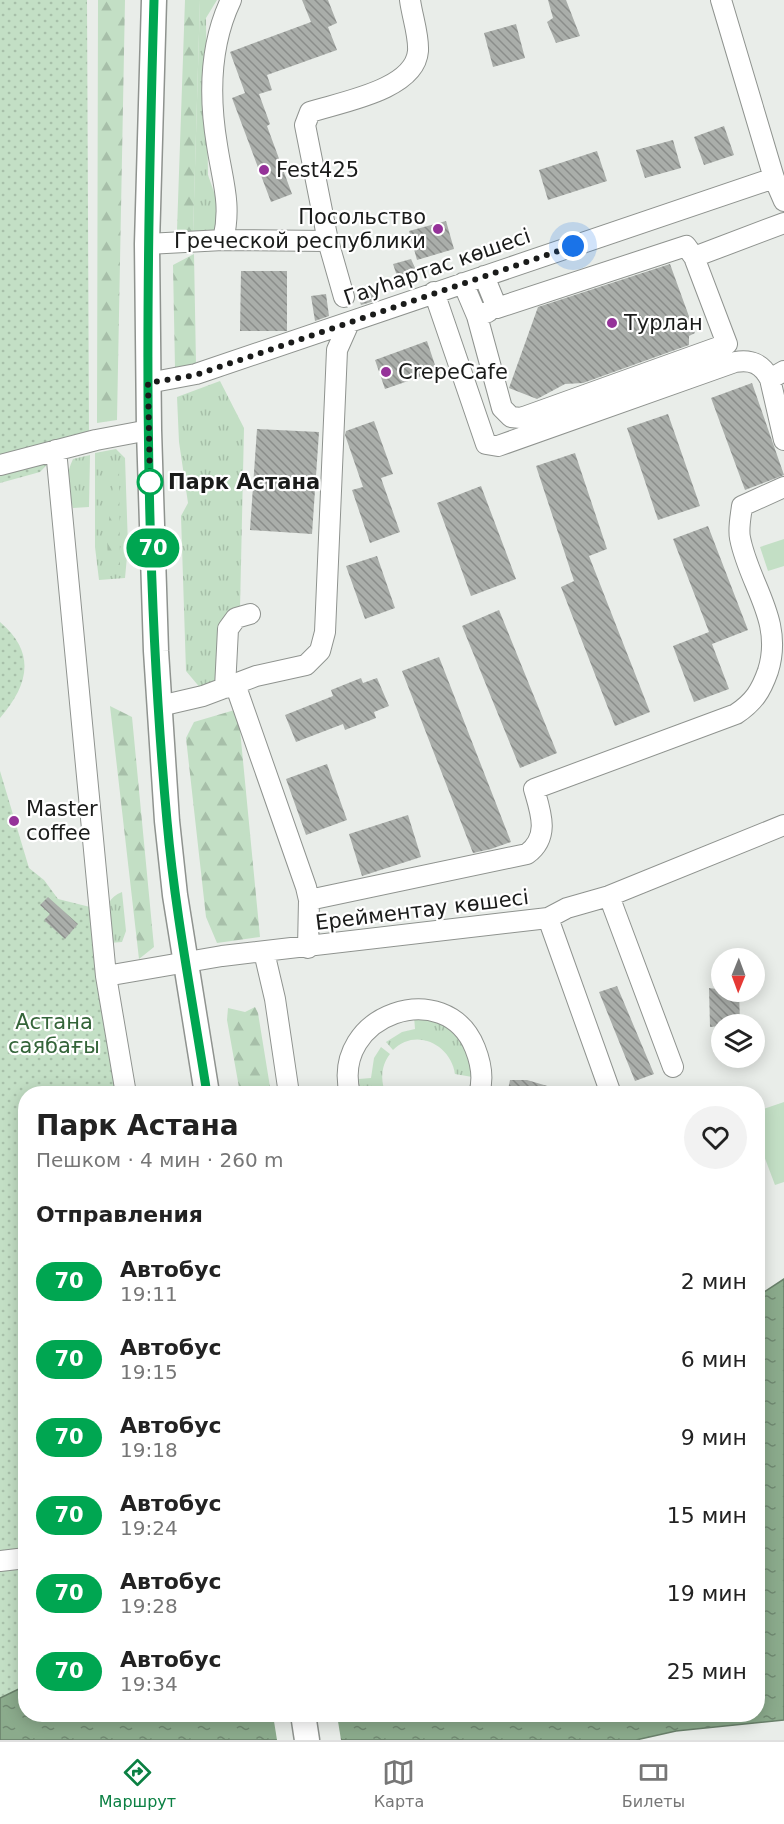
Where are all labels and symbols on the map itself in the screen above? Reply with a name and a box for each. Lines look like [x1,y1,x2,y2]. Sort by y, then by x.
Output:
place label: Fest425 [276,158,359,182]
marker: Fest425 [257,163,271,177]
place label: Посольство Греческой республики [174,205,426,253]
marker: Посольство Греческой республики [431,222,445,236]
street label: Гауhартас көшесі [340,224,534,310]
your location [558,231,588,261]
place label: Турлан [623,311,703,335]
marker: Турлан [605,316,619,330]
place label: CrepeCafe [398,360,508,384]
marker: CrepeCafe [379,365,393,379]
marker: Парк Астана [137,469,163,495]
place label: Парк Астана [168,470,320,494]
line badge: 70 [126,528,180,568]
place label: Master coffee [26,797,98,845]
marker: Master coffee [7,814,21,828]
street label: Ерейментау көшесі [314,885,530,935]
north arrow [711,948,765,1002]
park label: Астана саябағы [8,1010,100,1058]

